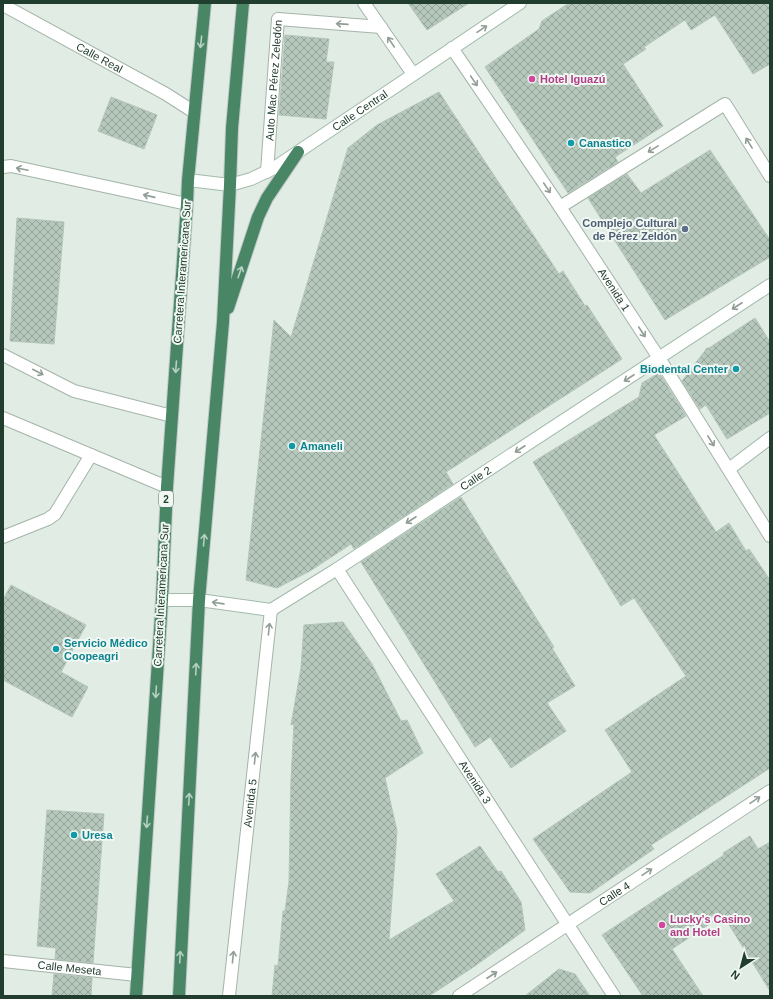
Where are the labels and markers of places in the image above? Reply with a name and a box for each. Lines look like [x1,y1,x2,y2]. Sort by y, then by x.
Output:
place label: Hotel Iguazú [540,73,605,85]
marker: Hotel Iguazú [527,74,537,84]
place label: Canastico [579,137,632,149]
marker: Canastico [566,138,576,148]
place label: Complejo Cultural de Pérez Zeldón [582,217,677,242]
marker: Complejo Cultural de Pérez Zeldón [680,224,690,234]
place label: Biodental Center [640,363,729,375]
marker: Biodental Center [731,364,741,374]
place label: Amaneli [300,440,343,452]
marker: Amaneli [287,441,297,451]
place label: Servicio Médico Coopeagri [64,637,148,662]
marker: Servicio Médico Coopeagri [51,644,61,654]
place label: Uresa [82,829,113,841]
marker: Uresa [69,830,79,840]
place label: Lucky's Casino and Hotel [670,913,751,938]
marker: Lucky's Casino and Hotel [657,920,667,930]

